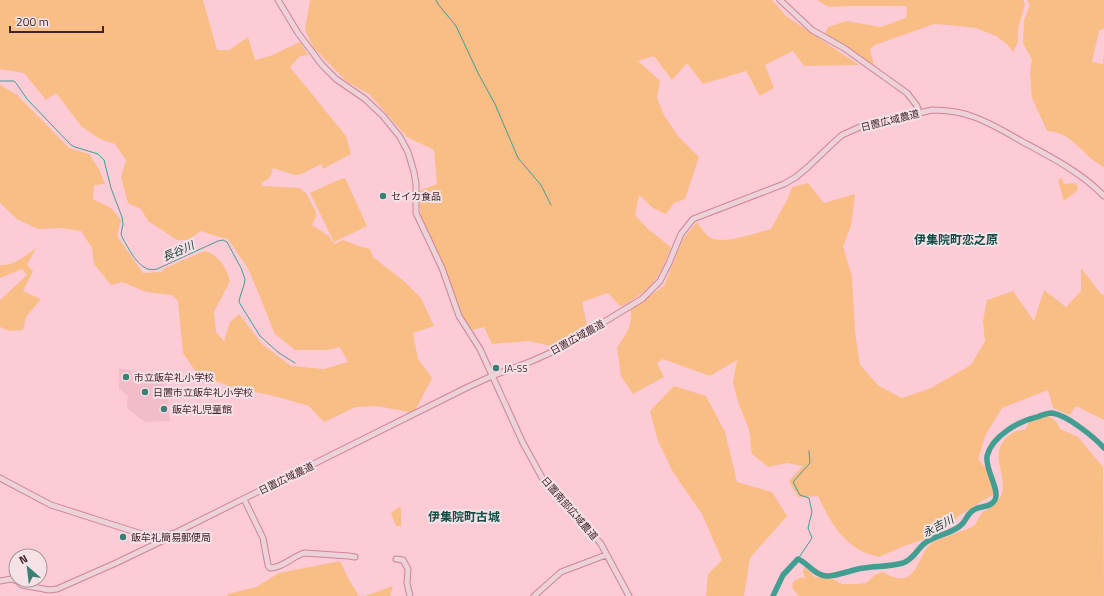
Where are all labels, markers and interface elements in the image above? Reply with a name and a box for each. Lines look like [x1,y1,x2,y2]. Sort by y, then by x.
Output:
scale bar [10,8,103,34]
text: 200 m [16,12,49,31]
street label: 日置広域農道 [859,106,921,135]
place label: セイカ食品 [391,189,441,204]
marker: セイカ食品 [378,191,388,201]
district label: 伊集院町恋之原 [914,230,998,249]
water label: 長谷川 [160,237,197,265]
street label: 日置広域農道 [547,316,607,359]
place label: JA-SS [504,361,528,376]
marker: JA-SS [491,363,501,373]
place label: 市立飯牟礼小学校 [134,370,214,385]
marker: 市立飯牟礼小学校 [121,372,131,382]
place label: 日置市立飯牟礼小学校 [153,385,253,400]
marker: 日置市立飯牟礼小学校 [140,387,150,397]
place label: 飯牟礼児童館 [172,402,232,417]
marker: 飯牟礼児童館 [159,404,169,414]
street label: 日置広域農道 [256,459,316,498]
street label: 日置南部広域農道 [538,473,602,543]
district label: 伊集院町古城 [428,507,500,526]
water label: 永吉川 [920,511,957,541]
place label: 飯牟礼簡易郵便局 [131,530,211,545]
marker: 飯牟礼簡易郵便局 [118,532,128,542]
north arrow [8,548,48,588]
text: N [16,550,30,568]

